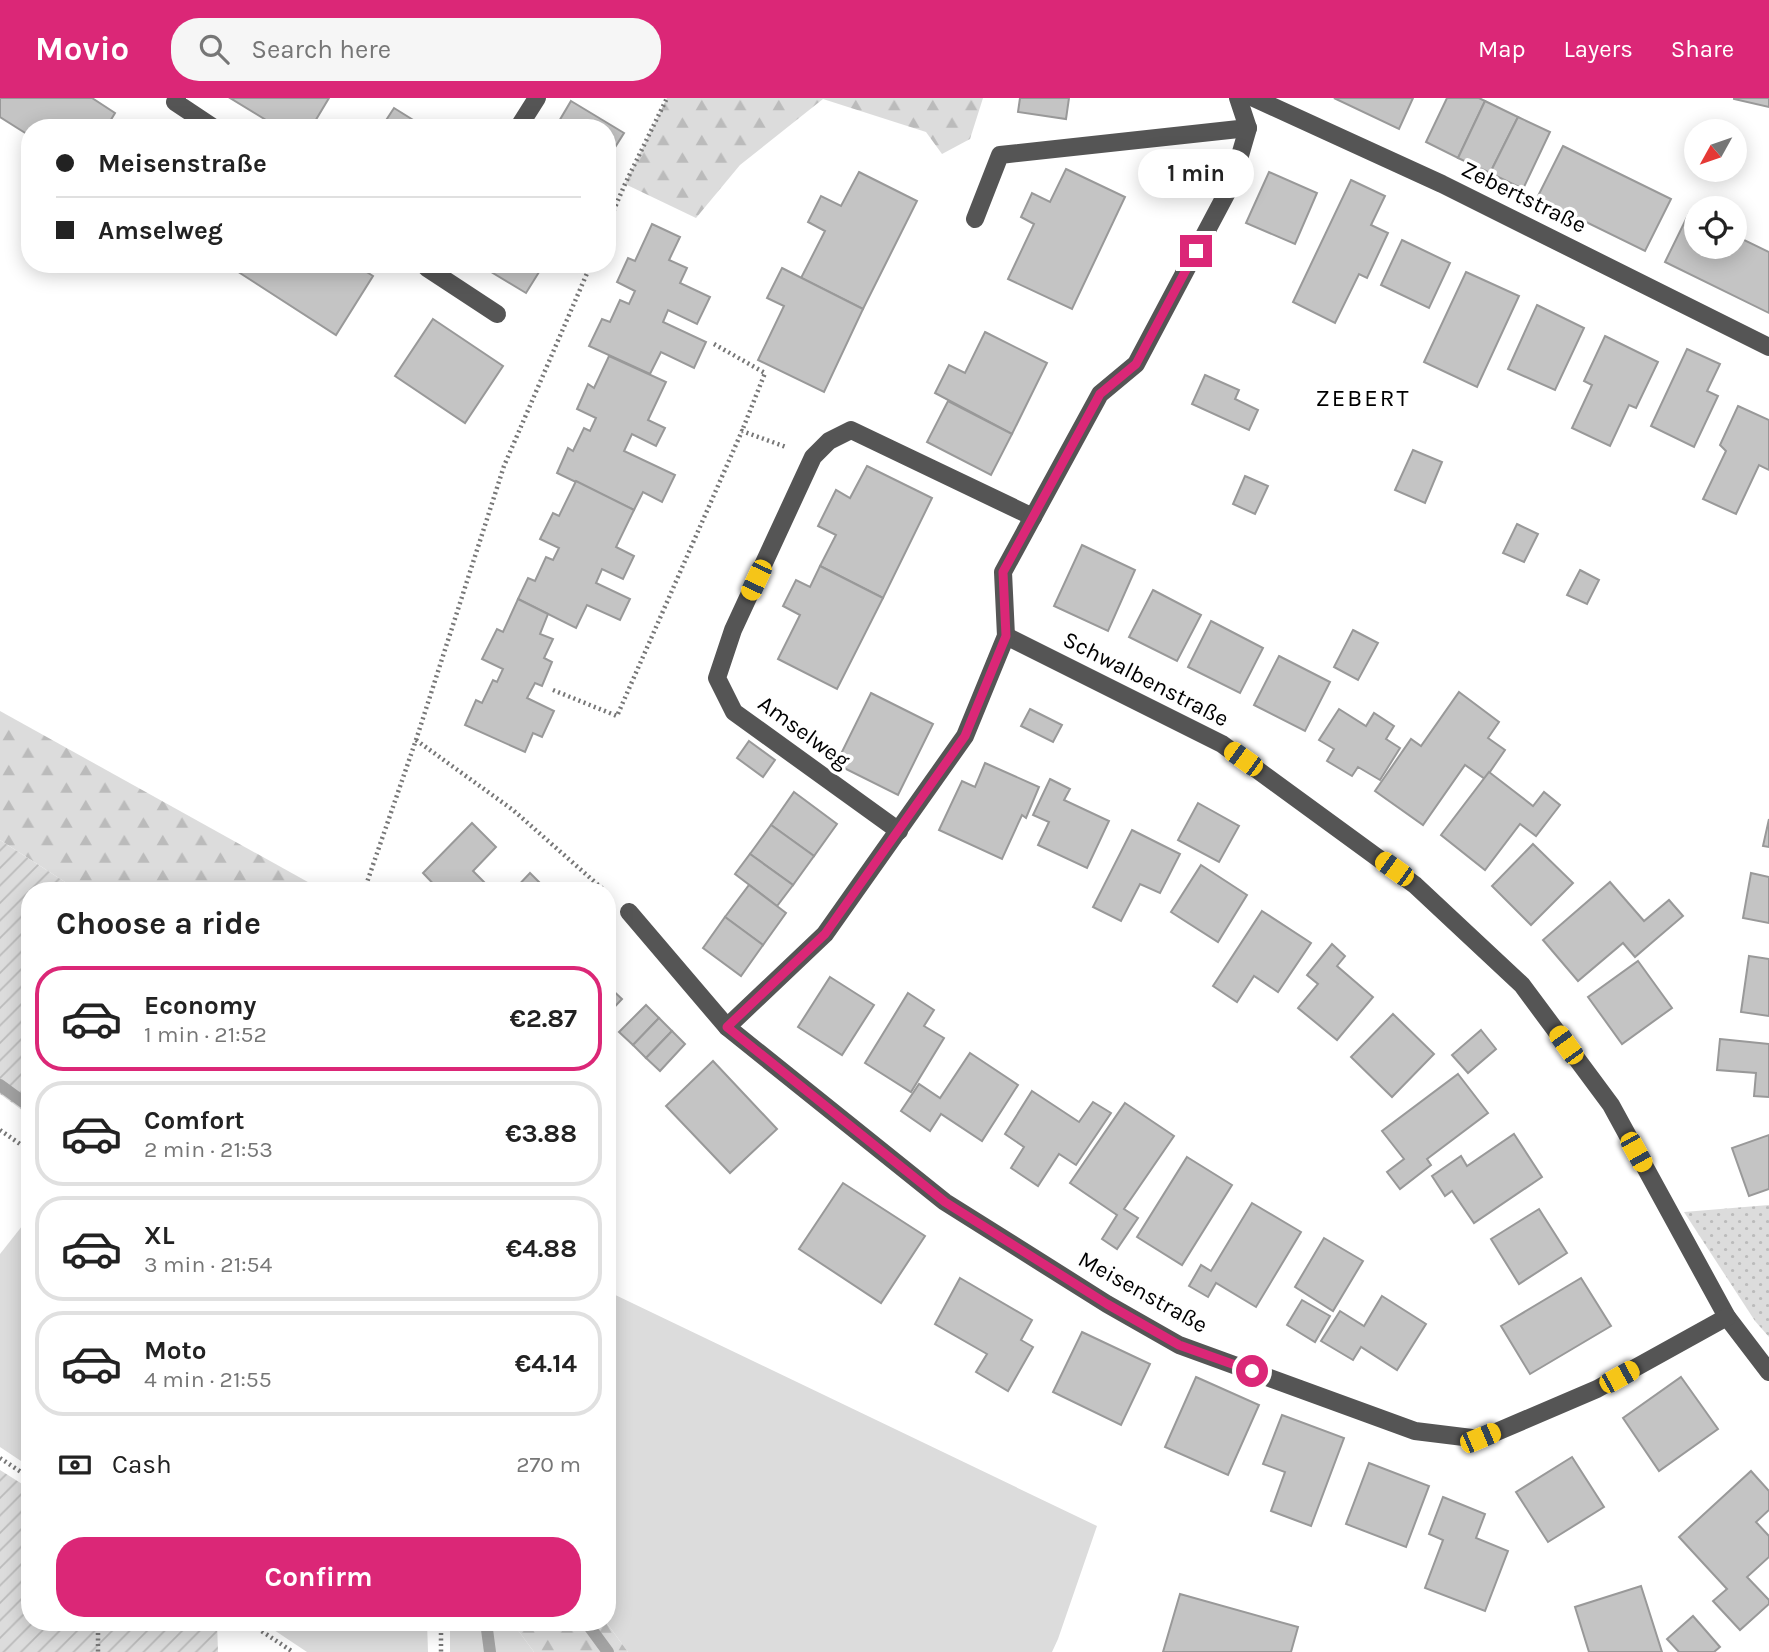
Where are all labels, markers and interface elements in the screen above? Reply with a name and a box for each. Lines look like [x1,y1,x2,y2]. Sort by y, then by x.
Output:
search box [171,18,661,81]
text: Movio [35,30,129,68]
icon: search [195,30,233,68]
text: Search here [251,34,391,65]
text: Map [1478,35,1526,63]
text: Layers [1564,35,1633,63]
text: Share [1671,35,1734,63]
north arrow [1684,119,1746,182]
map controls [1684,119,1747,259]
text: Meisenstraße [98,148,267,179]
callout: 1 min [1138,150,1254,198]
street label: Zebertstraße [1457,155,1591,239]
text: 1 min [1167,160,1225,187]
button: locate [1684,196,1747,259]
text: Amselweg [98,215,223,246]
route end [1180,235,1212,267]
district label: ZEBERT [1316,384,1410,412]
car [738,557,775,603]
street label: Schwalbenstraße [1059,626,1233,732]
street label: Amselweg [753,690,855,774]
car [1220,738,1267,780]
car [1371,848,1418,890]
text: Choose a ride [56,905,261,942]
icon: car [60,987,123,1050]
text: Economy [144,990,256,1021]
text: €2.87 [509,1003,577,1034]
text: 1 min · 21:52 [144,1021,267,1048]
car [1546,1022,1587,1068]
icon: car [60,1102,123,1165]
text: Comfort [144,1105,245,1136]
text: €3.88 [505,1118,577,1149]
car [1617,1129,1656,1175]
text: 2 min · 21:53 [144,1136,273,1163]
icon: car [60,1217,123,1280]
text: XL [144,1220,175,1251]
text: €4.88 [506,1233,577,1264]
street label: Meisenstraße [1074,1245,1212,1339]
text: 3 min · 21:54 [144,1251,272,1278]
icon: car [60,1332,123,1395]
text: Moto [144,1335,206,1366]
text: €4.14 [515,1348,577,1379]
route start [1236,1355,1268,1387]
car [1596,1358,1643,1396]
text: 4 min · 21:55 [144,1366,272,1393]
car [1457,1420,1504,1456]
icon: cash [56,1446,94,1484]
text: Cash [112,1449,172,1480]
text: 270 m [516,1451,581,1478]
button: Confirm [56,1537,581,1617]

